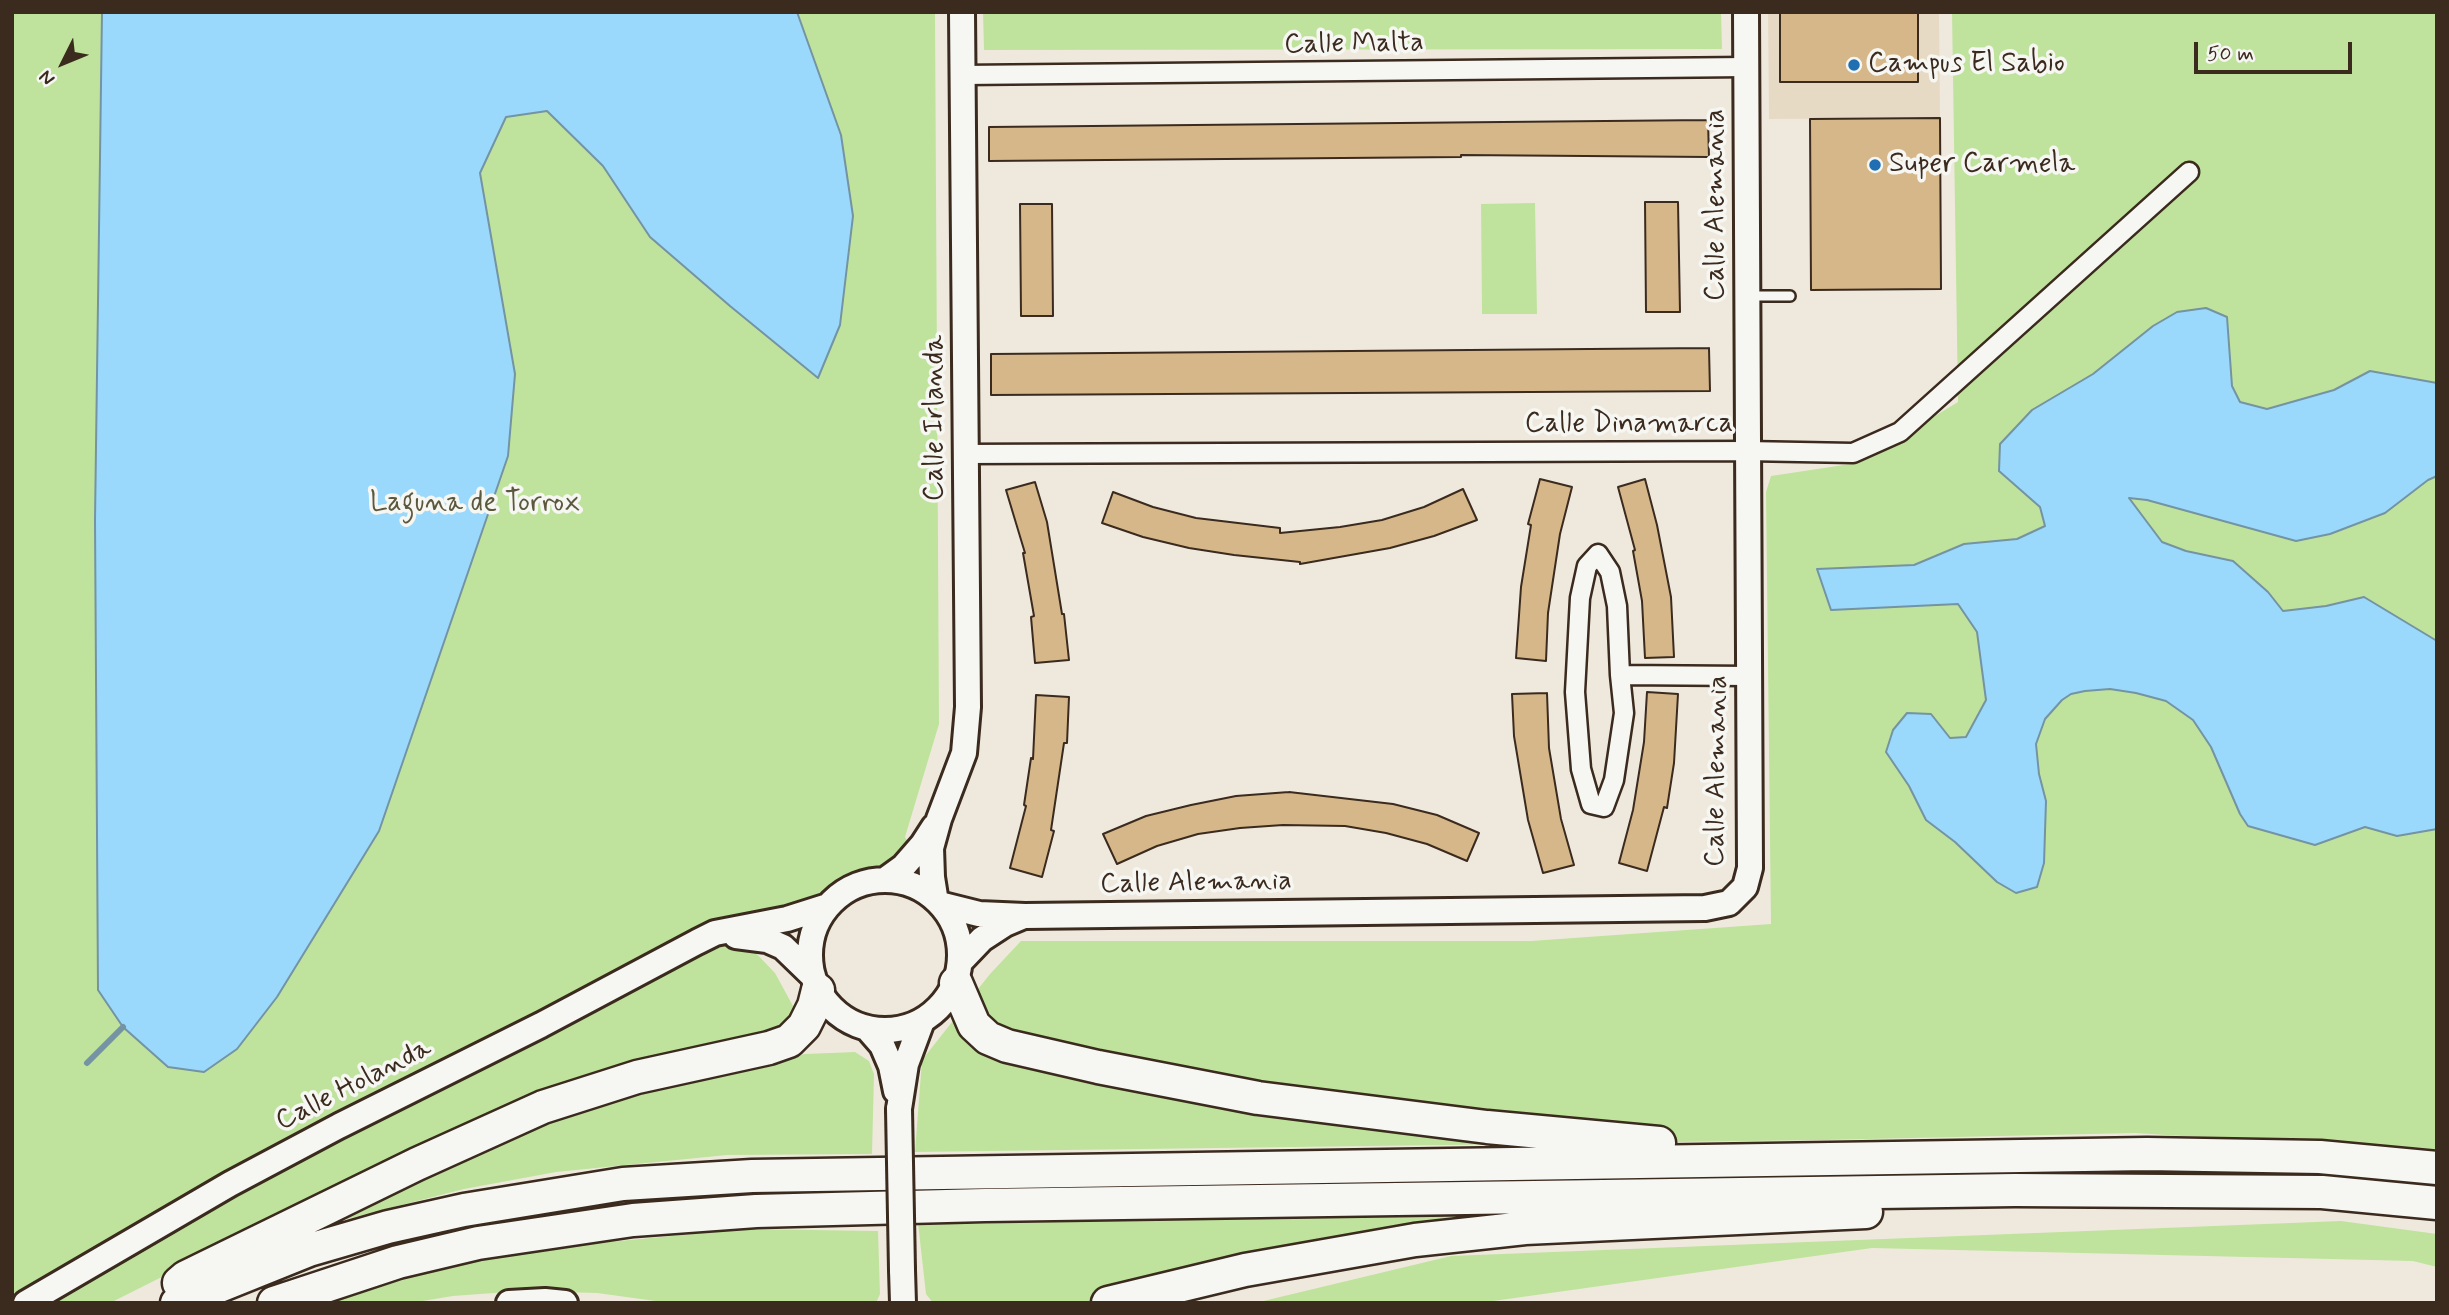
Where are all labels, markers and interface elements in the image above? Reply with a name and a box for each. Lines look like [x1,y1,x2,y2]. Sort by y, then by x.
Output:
street label: Calle Malta [1284,27,1424,63]
north arrow [28,28,98,98]
scale bar [2197,28,2354,72]
text: 50 m [2207,40,2254,68]
place label: Campus El Sabio [1868,48,2065,82]
marker: Campus El Sabio [1846,57,1862,73]
text: N [34,65,61,91]
street label: Calle Alemania [1700,109,1734,301]
place label: Super Carmela [1889,148,2075,182]
marker: Super Carmela [1867,157,1883,173]
street label: Calle Irlanda [919,335,953,501]
street label: Calle Dinamarca [1525,408,1733,442]
park label: Laguna de Torrox [370,487,580,521]
street label: Calle Alemania [1700,675,1736,867]
street label: Calle Alemania [1100,866,1292,902]
street label: Calle Holanda [271,1032,437,1140]

